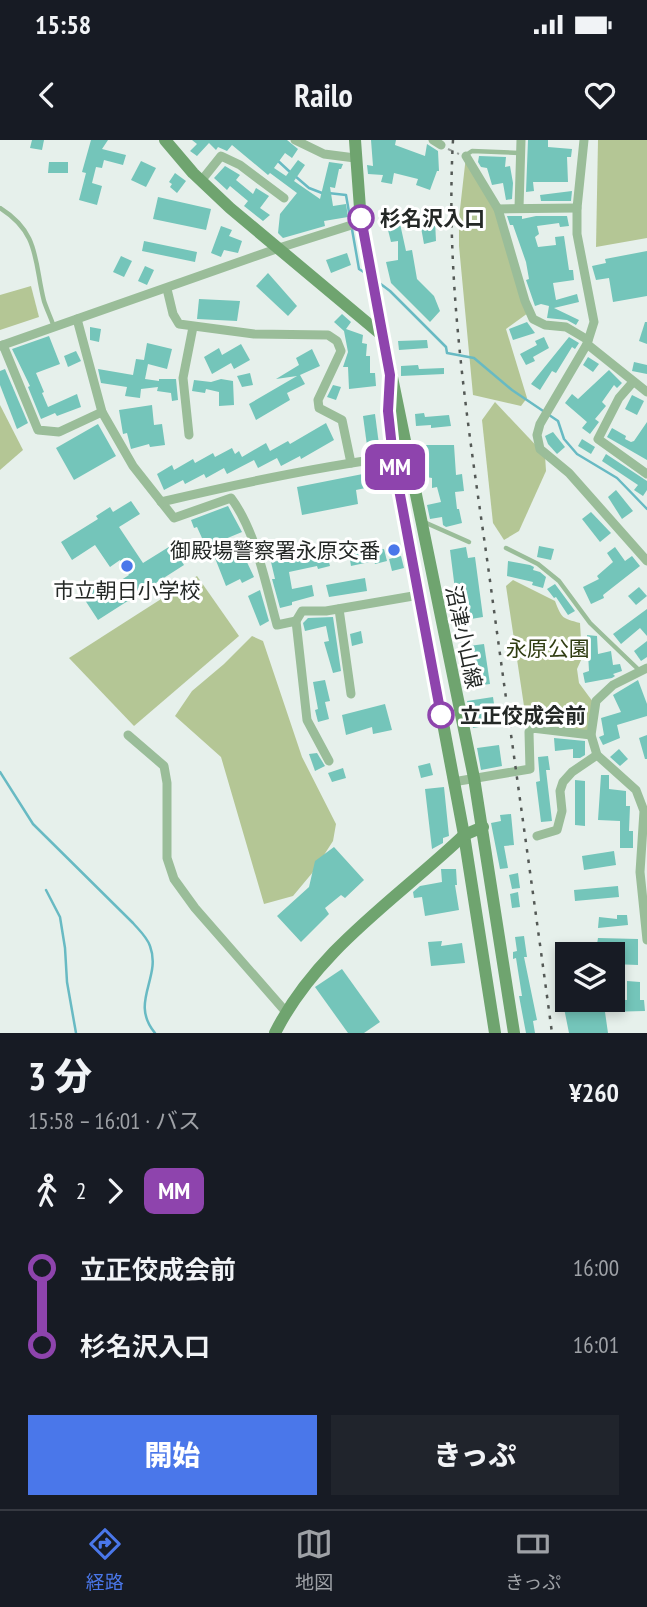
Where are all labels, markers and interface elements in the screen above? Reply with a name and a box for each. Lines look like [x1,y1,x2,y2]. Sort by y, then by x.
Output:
text: 15:58 [35,8,91,41]
text: Railo [294,74,353,116]
icon: back [28,76,66,114]
icon: heart [581,76,619,114]
marker: 杉名沢入口 [348,205,374,231]
place label: 杉名沢入口 [380,205,485,232]
line badge: MM [364,444,426,490]
text: MM [379,451,411,482]
place label: 御殿場警察署永原交番 [170,537,380,564]
marker: 御殿場警察署永原交番 [386,542,402,558]
marker: 市立朝日小学校 [119,558,135,574]
place label: 市立朝日小学校 [54,577,201,604]
street label: 沼津小山線 [440,583,488,691]
park label: 永原公園 [506,635,590,662]
marker: 立正佼成会前 [428,702,454,728]
place label: 立正佼成会前 [460,702,586,729]
map controls [555,942,625,1012]
button: layers [555,942,625,1012]
text: 3 分 [28,1051,92,1100]
text: ¥260 [569,1076,619,1109]
text: 15:58 – 16:01 · バス [28,1106,201,1135]
icon: walk [28,1172,66,1210]
icon: forward [96,1172,134,1210]
text: MM [158,1175,190,1206]
text: 2 [76,1176,86,1205]
text: 立正佼成会前 [80,1253,236,1286]
text: 16:00 [573,1253,619,1282]
text: 杉名沢入口 [80,1330,210,1363]
text: 16:01 [573,1330,619,1359]
button: 開始 [28,1415,317,1495]
button: きっぷ [331,1415,619,1495]
tab: 経路 [86,1525,124,1594]
tab: 地図 [295,1525,333,1594]
tab: きっぷ [505,1525,561,1594]

